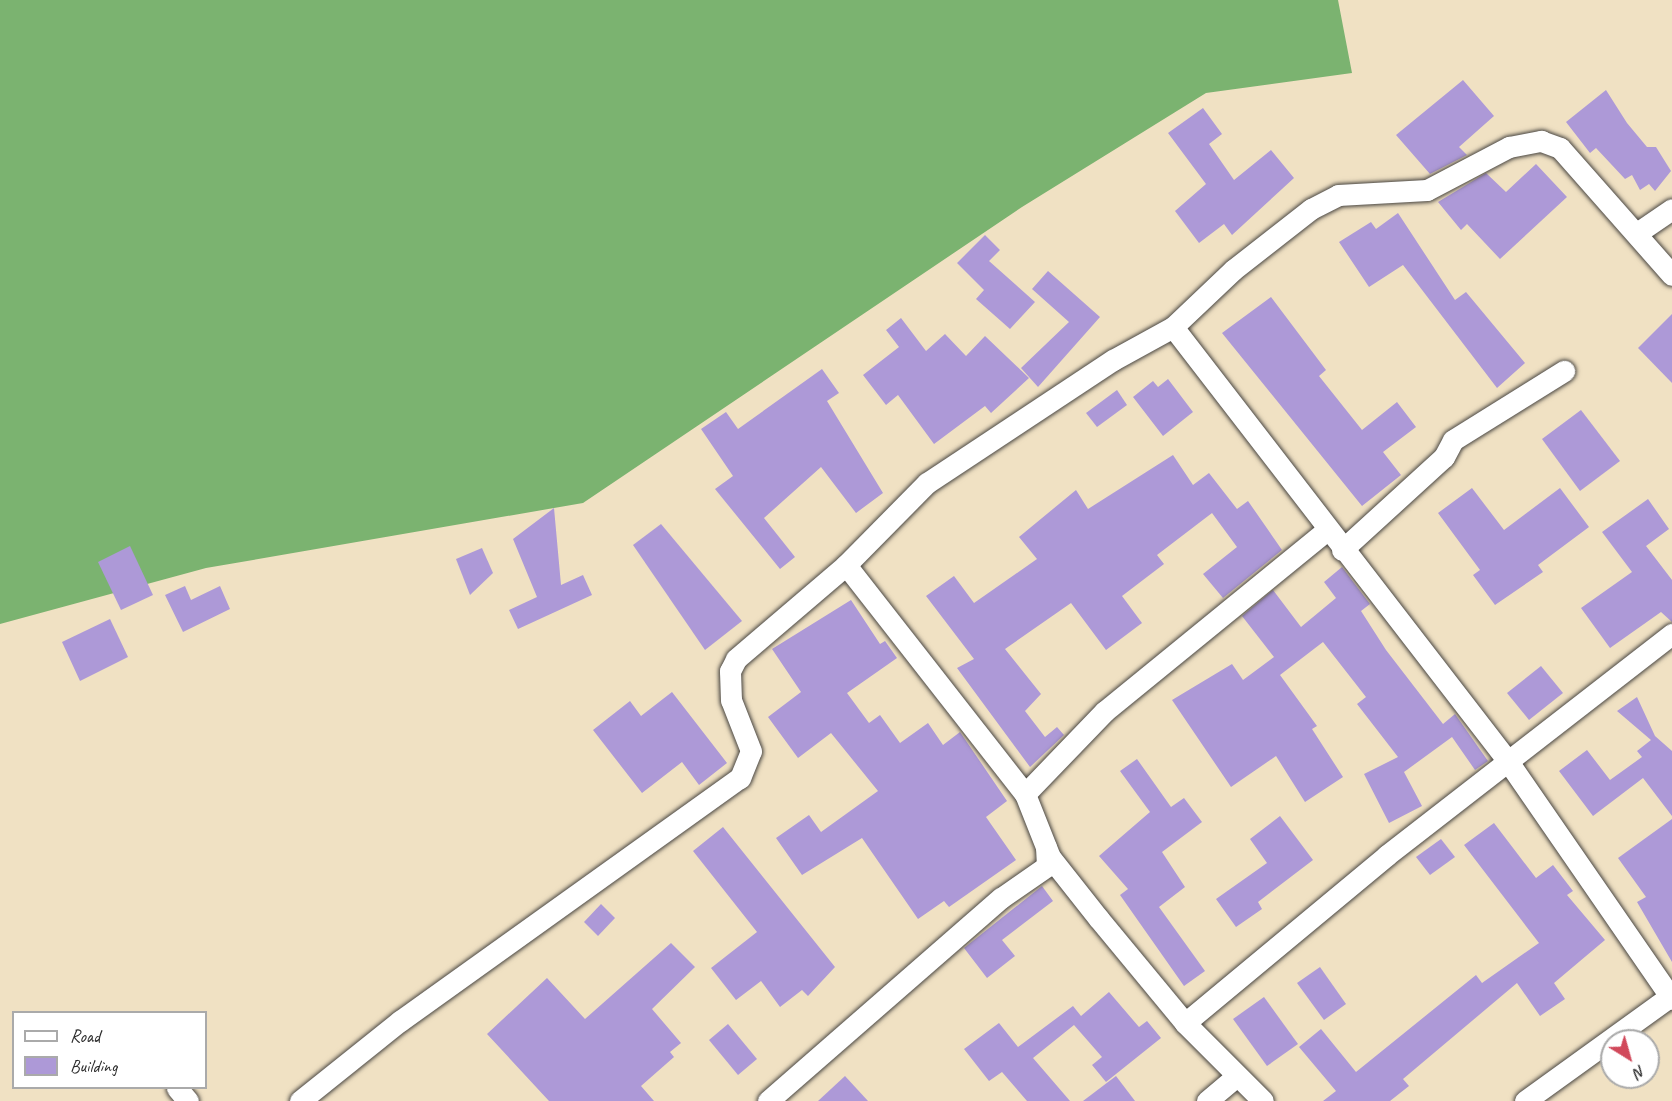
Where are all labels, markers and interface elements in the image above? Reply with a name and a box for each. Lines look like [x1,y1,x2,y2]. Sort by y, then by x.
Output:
legend [12,1011,207,1089]
text: Road [70,1025,100,1047]
north arrow [1600,1029,1660,1089]
text: Building [70,1055,117,1077]
text: N [1630,1061,1650,1083]

